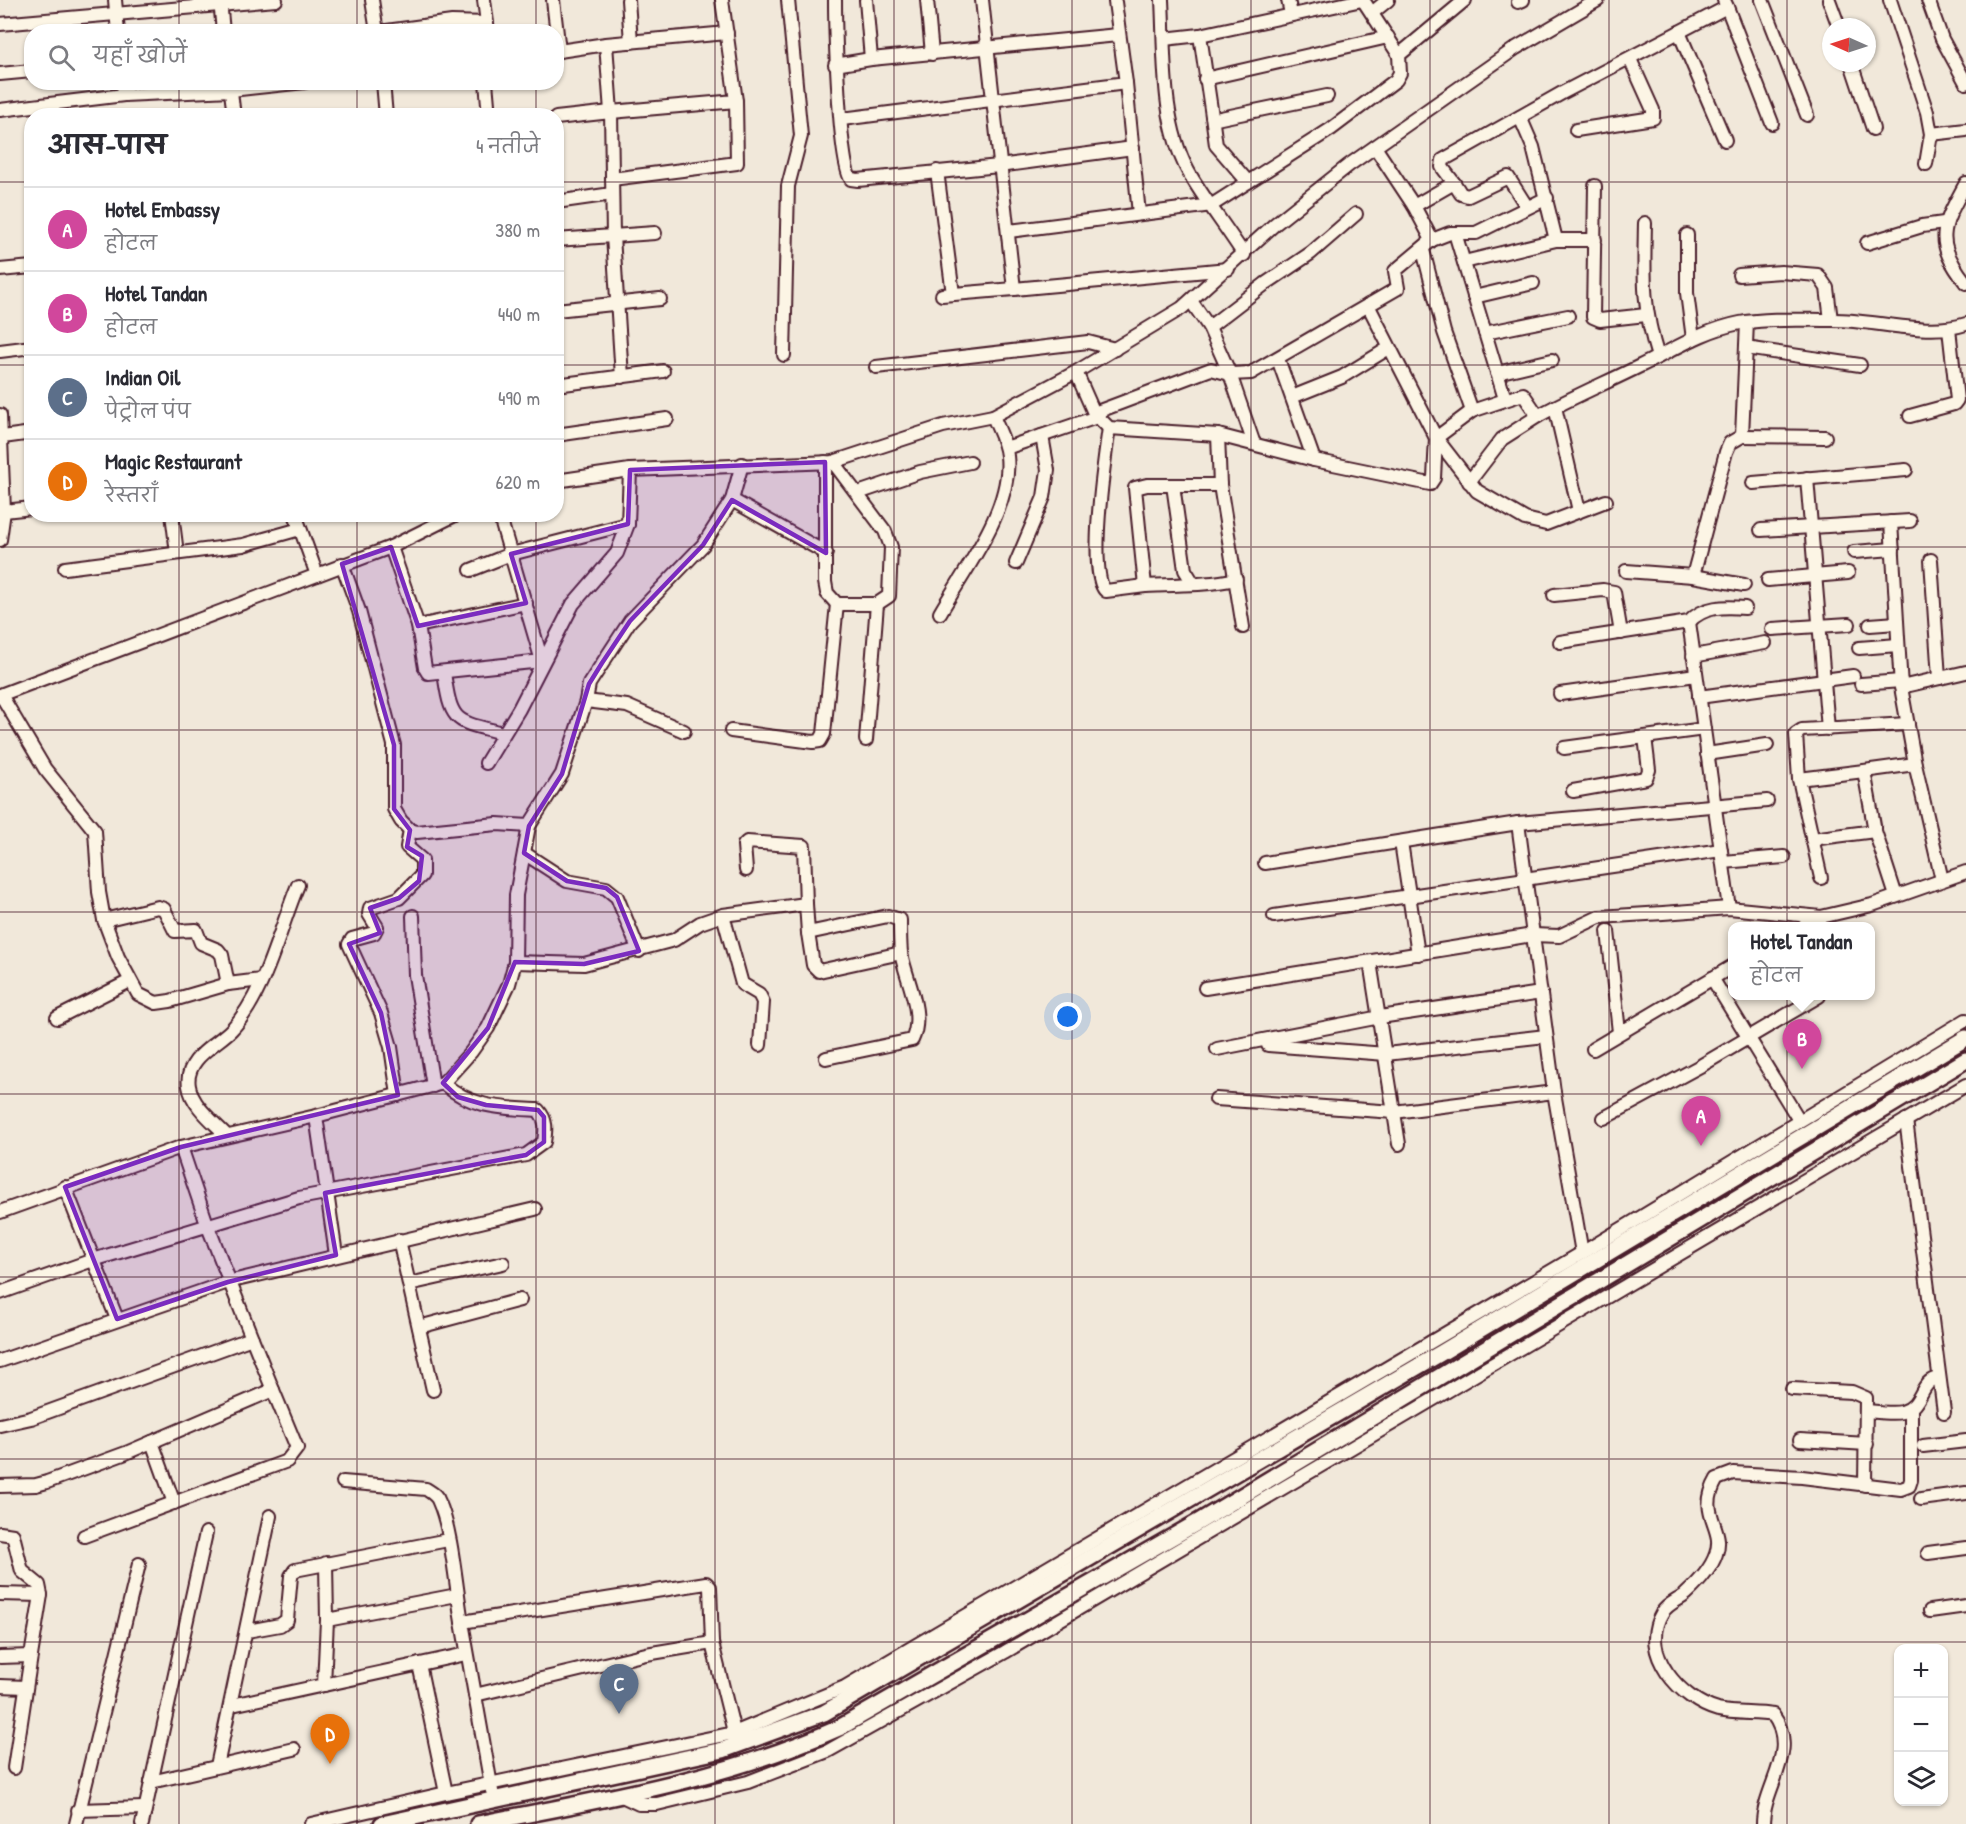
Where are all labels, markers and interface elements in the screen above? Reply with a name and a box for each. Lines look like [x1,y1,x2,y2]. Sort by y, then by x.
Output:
north arrow [1822,18,1876,72]
search box [24,24,564,90]
text: यहाँ खोजें [93,40,187,70]
icon: search [45,41,78,74]
text: आस-पास [48,127,167,162]
text: 4 नतीजे [476,132,540,159]
text: Hotel Embassy [105,194,220,224]
text: A [63,216,72,243]
text: 380 m [495,216,540,243]
text: होटल [105,229,157,256]
text: Hotel Tandan [105,278,207,308]
text: B [62,300,73,327]
text: 440 m [498,300,540,327]
text: होटल [105,313,157,340]
text: Indian Oil [105,362,180,392]
text: C [62,384,73,411]
text: 490 m [498,384,540,411]
text: पेट्रोल पंप [105,397,191,424]
text: Magic Restaurant [105,446,242,476]
text: D [63,468,72,495]
text: 620 m [496,468,540,495]
text: रेस्तराँ [105,481,158,508]
popup [1728,922,1875,1000]
text: Hotel Tandan [1750,926,1853,956]
text: होटल [1750,961,1802,988]
your location [1053,1002,1082,1031]
pin: B [1782,1020,1822,1069]
pin: A [1682,1096,1720,1146]
map controls [1894,1644,1948,1806]
button: + [1894,1644,1948,1698]
pin: C [600,1664,638,1714]
button: − [1894,1698,1948,1752]
pin: D [310,1714,350,1764]
button: layers [1894,1752,1948,1806]

